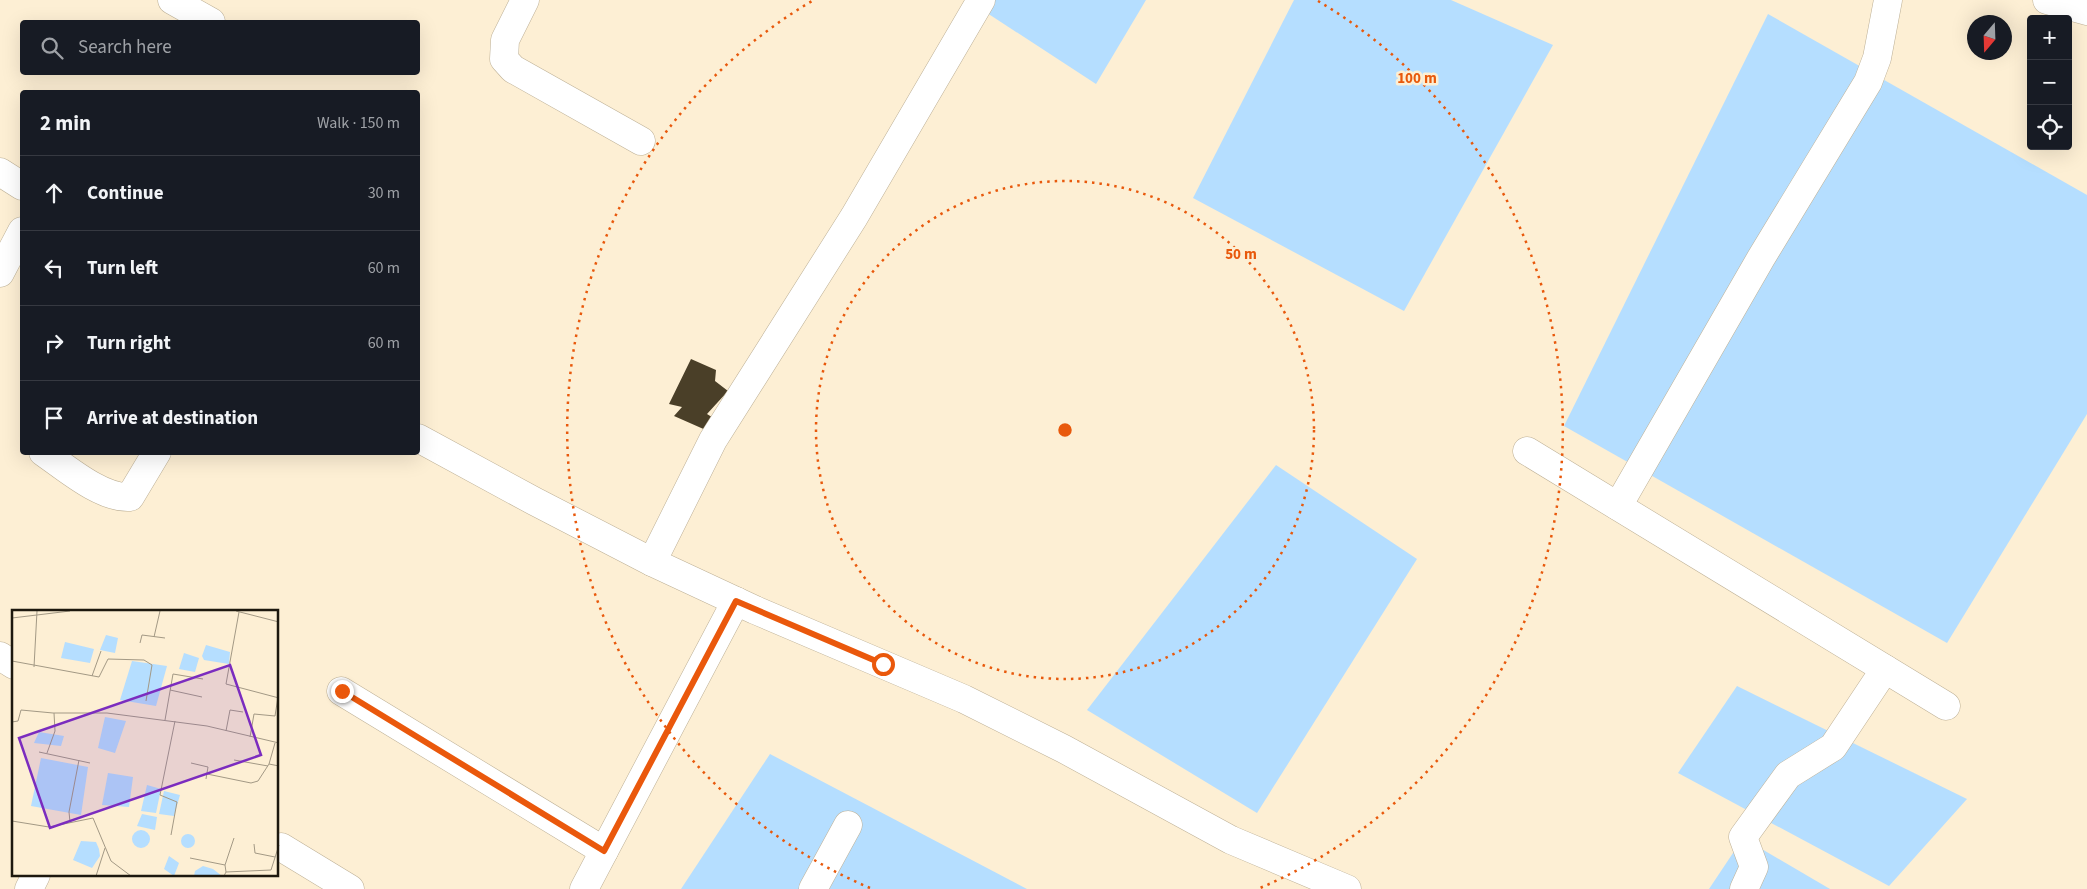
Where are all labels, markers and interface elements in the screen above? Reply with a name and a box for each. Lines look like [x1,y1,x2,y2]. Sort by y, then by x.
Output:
north arrow [1967,15,2012,60]
map controls [2027,15,2072,150]
button: + [2027,15,2072,60]
search box [20,20,420,75]
icon: search [38,34,66,62]
text: Search here [78,34,172,61]
button: − [2027,60,2072,105]
text: 100 m [1397,68,1437,89]
button: locate [2027,105,2072,150]
text: 2 min [40,108,91,138]
text: Walk · 150 m [317,112,400,134]
icon: ahead [40,179,68,207]
text: Continue [87,180,164,207]
text: 30 m [368,182,400,204]
text: 50 m [1225,244,1257,265]
icon: left [40,254,68,282]
text: Turn left [87,255,158,282]
text: 60 m [368,257,400,279]
icon: right [40,329,68,357]
text: Turn right [87,330,171,357]
text: 60 m [368,332,400,354]
icon: arrive [40,404,68,432]
text: Arrive at destination [87,405,258,432]
centre of rings [1056,421,1074,439]
inset map [12,610,279,876]
route start [872,653,895,676]
route end [331,680,354,703]

